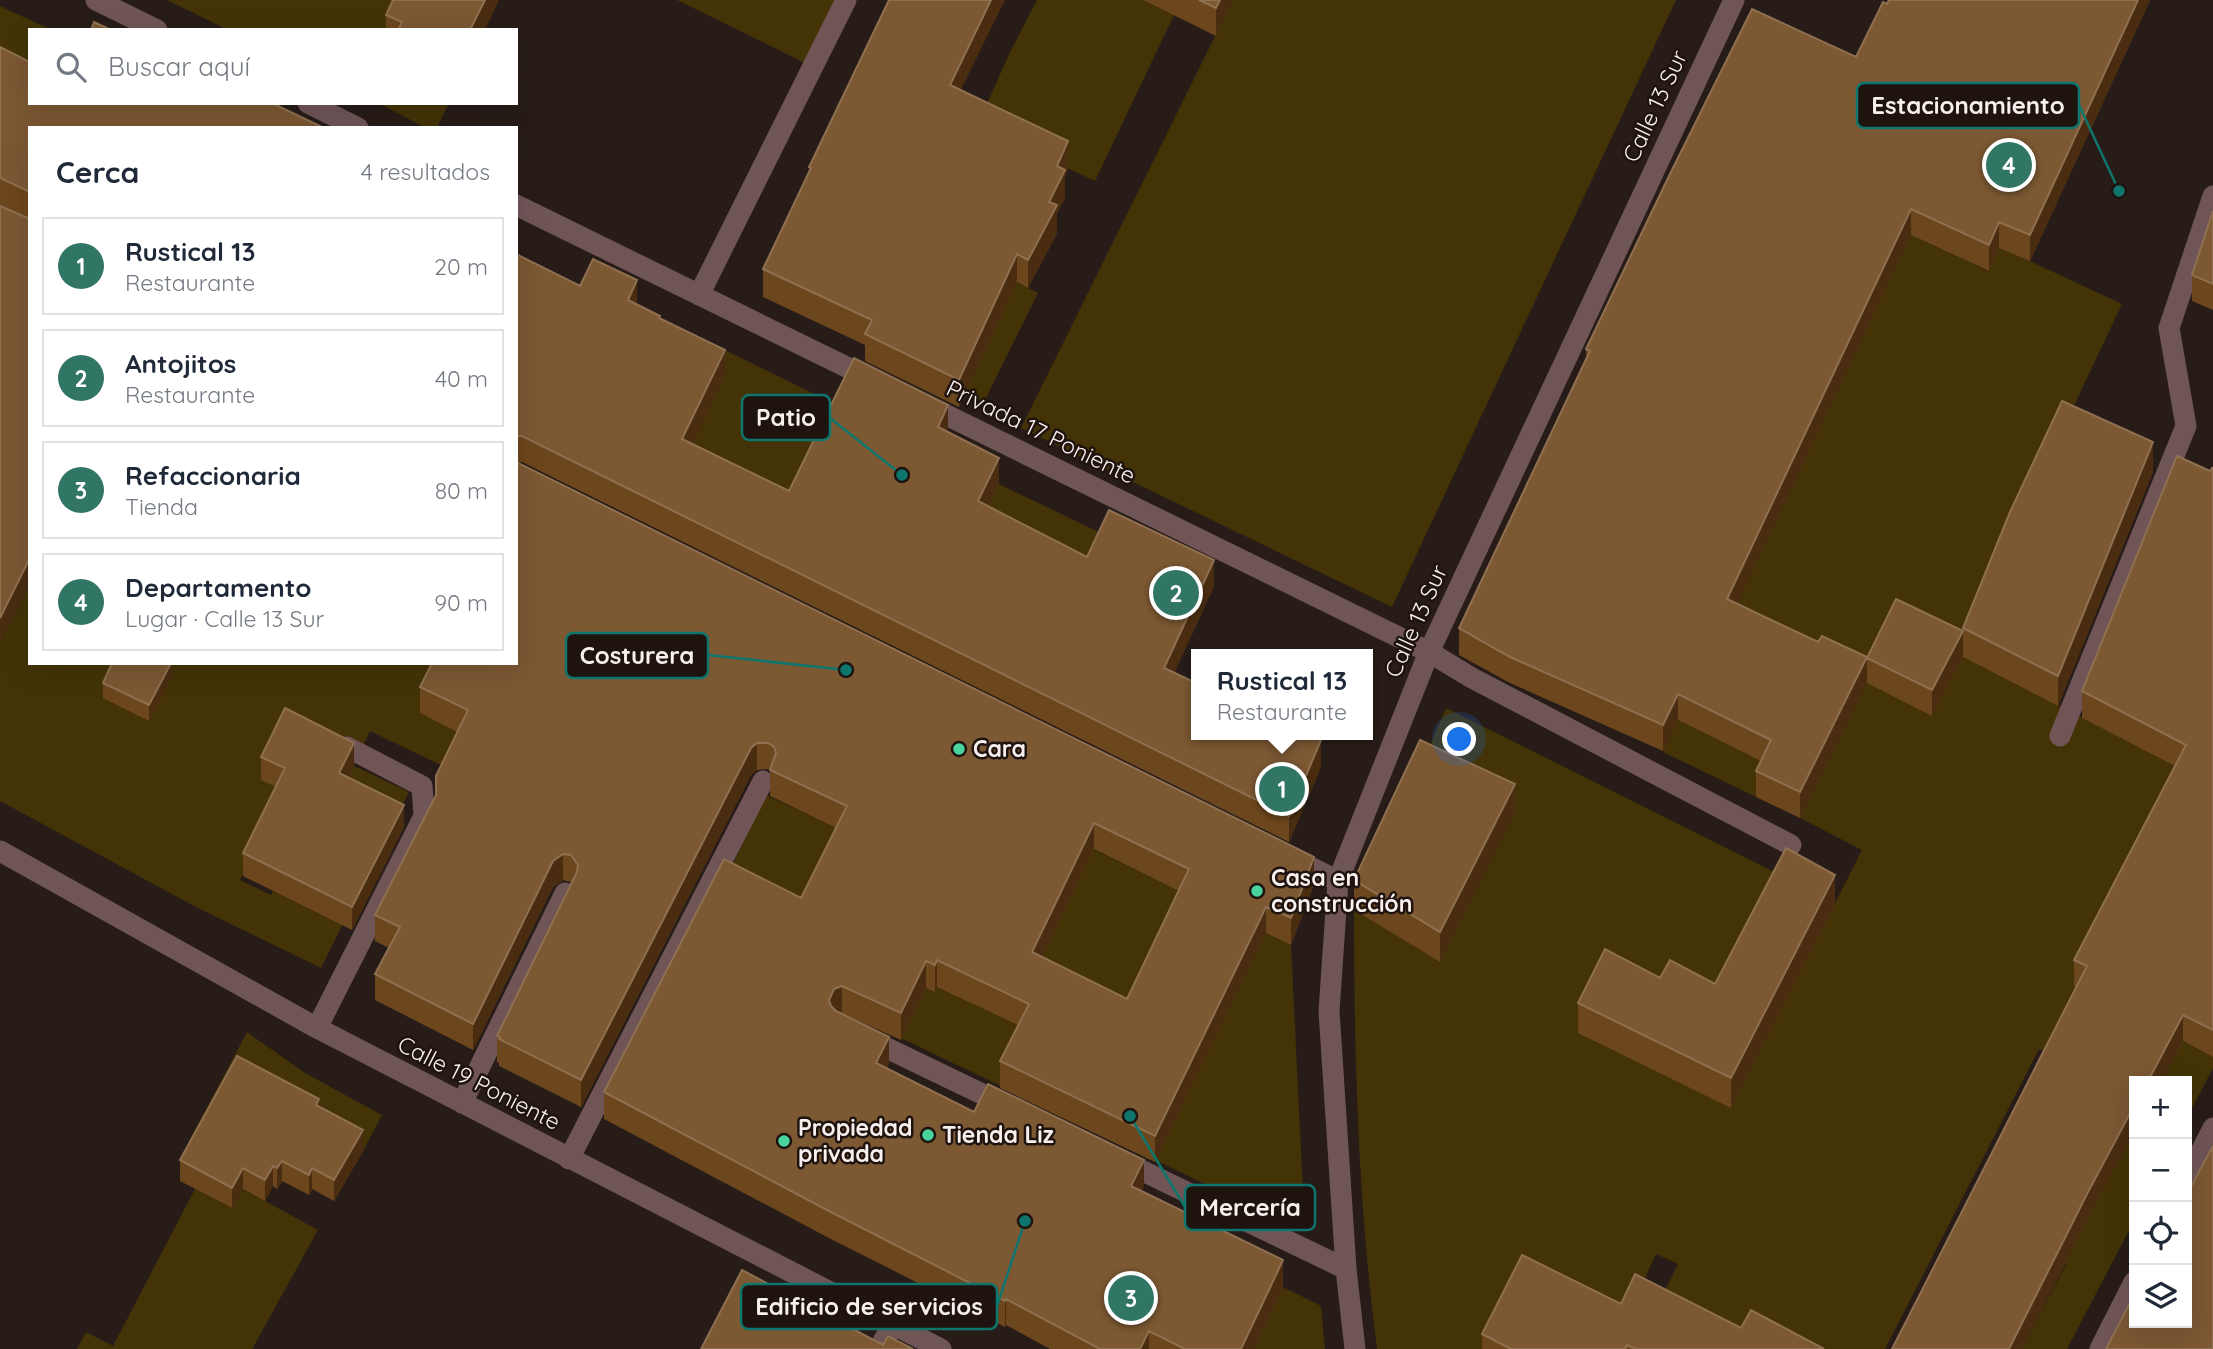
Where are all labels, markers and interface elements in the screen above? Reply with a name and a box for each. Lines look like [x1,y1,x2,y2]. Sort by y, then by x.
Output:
search box [28,28,518,105]
street label: Calle 13 Sur [1616,45,1693,166]
icon: search [52,48,90,86]
text: Buscar aquí [108,50,250,83]
callout: Estacionamiento [1857,83,2079,128]
text: Estacionamiento [1871,90,2065,120]
pin: 4 [1986,139,2032,191]
text: Cerca [56,153,139,191]
text: 4 resultados [361,157,490,186]
text: Rustical 13 [125,235,255,268]
text: 1 [77,252,85,281]
text: 20 m [434,252,488,281]
text: Restaurante [125,268,255,297]
text: Antojitos [125,347,236,380]
text: 2 [74,364,88,393]
text: 40 m [435,364,488,393]
street label: Privada 17 Poniente [942,373,1141,490]
text: Restaurante [125,380,255,409]
callout: Patio [742,395,830,440]
text: Patio [756,402,816,432]
text: Refaccionaria [125,459,301,492]
text: 3 [75,476,87,505]
text: 80 m [435,476,488,505]
text: Tienda [125,492,198,521]
street label: Calle 13 Sur [1378,560,1453,682]
pin: 2 [1153,567,1199,619]
text: Departamento [125,571,312,604]
text: 4 [74,588,88,617]
text: 90 m [434,588,488,617]
text: Lugar · Calle 13 Sur [125,604,324,633]
callout: Costurera [566,633,708,678]
text: Costurera [580,640,694,670]
popup [1191,649,1373,740]
text: Rustical 13 [1217,664,1347,697]
text: Restaurante [1217,697,1347,726]
your location [1442,722,1476,756]
place label: Cara [973,734,1026,763]
marker: Cara [951,741,967,757]
pin: 1 [1259,763,1305,815]
place label: Casa en construcción [1271,863,1412,918]
marker: Casa en construcción [1249,883,1265,899]
street label: Calle 19 Poniente [393,1029,565,1136]
map controls [2129,1076,2192,1328]
button: + [2129,1076,2192,1139]
place label: Propiedad privada [798,1113,912,1168]
place label: Tienda Liz [942,1120,1054,1149]
marker: Tienda Liz [920,1127,936,1143]
marker: Propiedad privada [776,1133,792,1149]
button: − [2129,1139,2192,1202]
callout: Mercería [1185,1185,1315,1230]
text: Mercería [1199,1192,1301,1222]
button: locate [2129,1202,2192,1265]
button: layers [2129,1265,2192,1328]
pin: 3 [1108,1272,1154,1324]
callout: Edificio de servicios [741,1284,997,1329]
text: Edificio de servicios [755,1291,983,1321]

